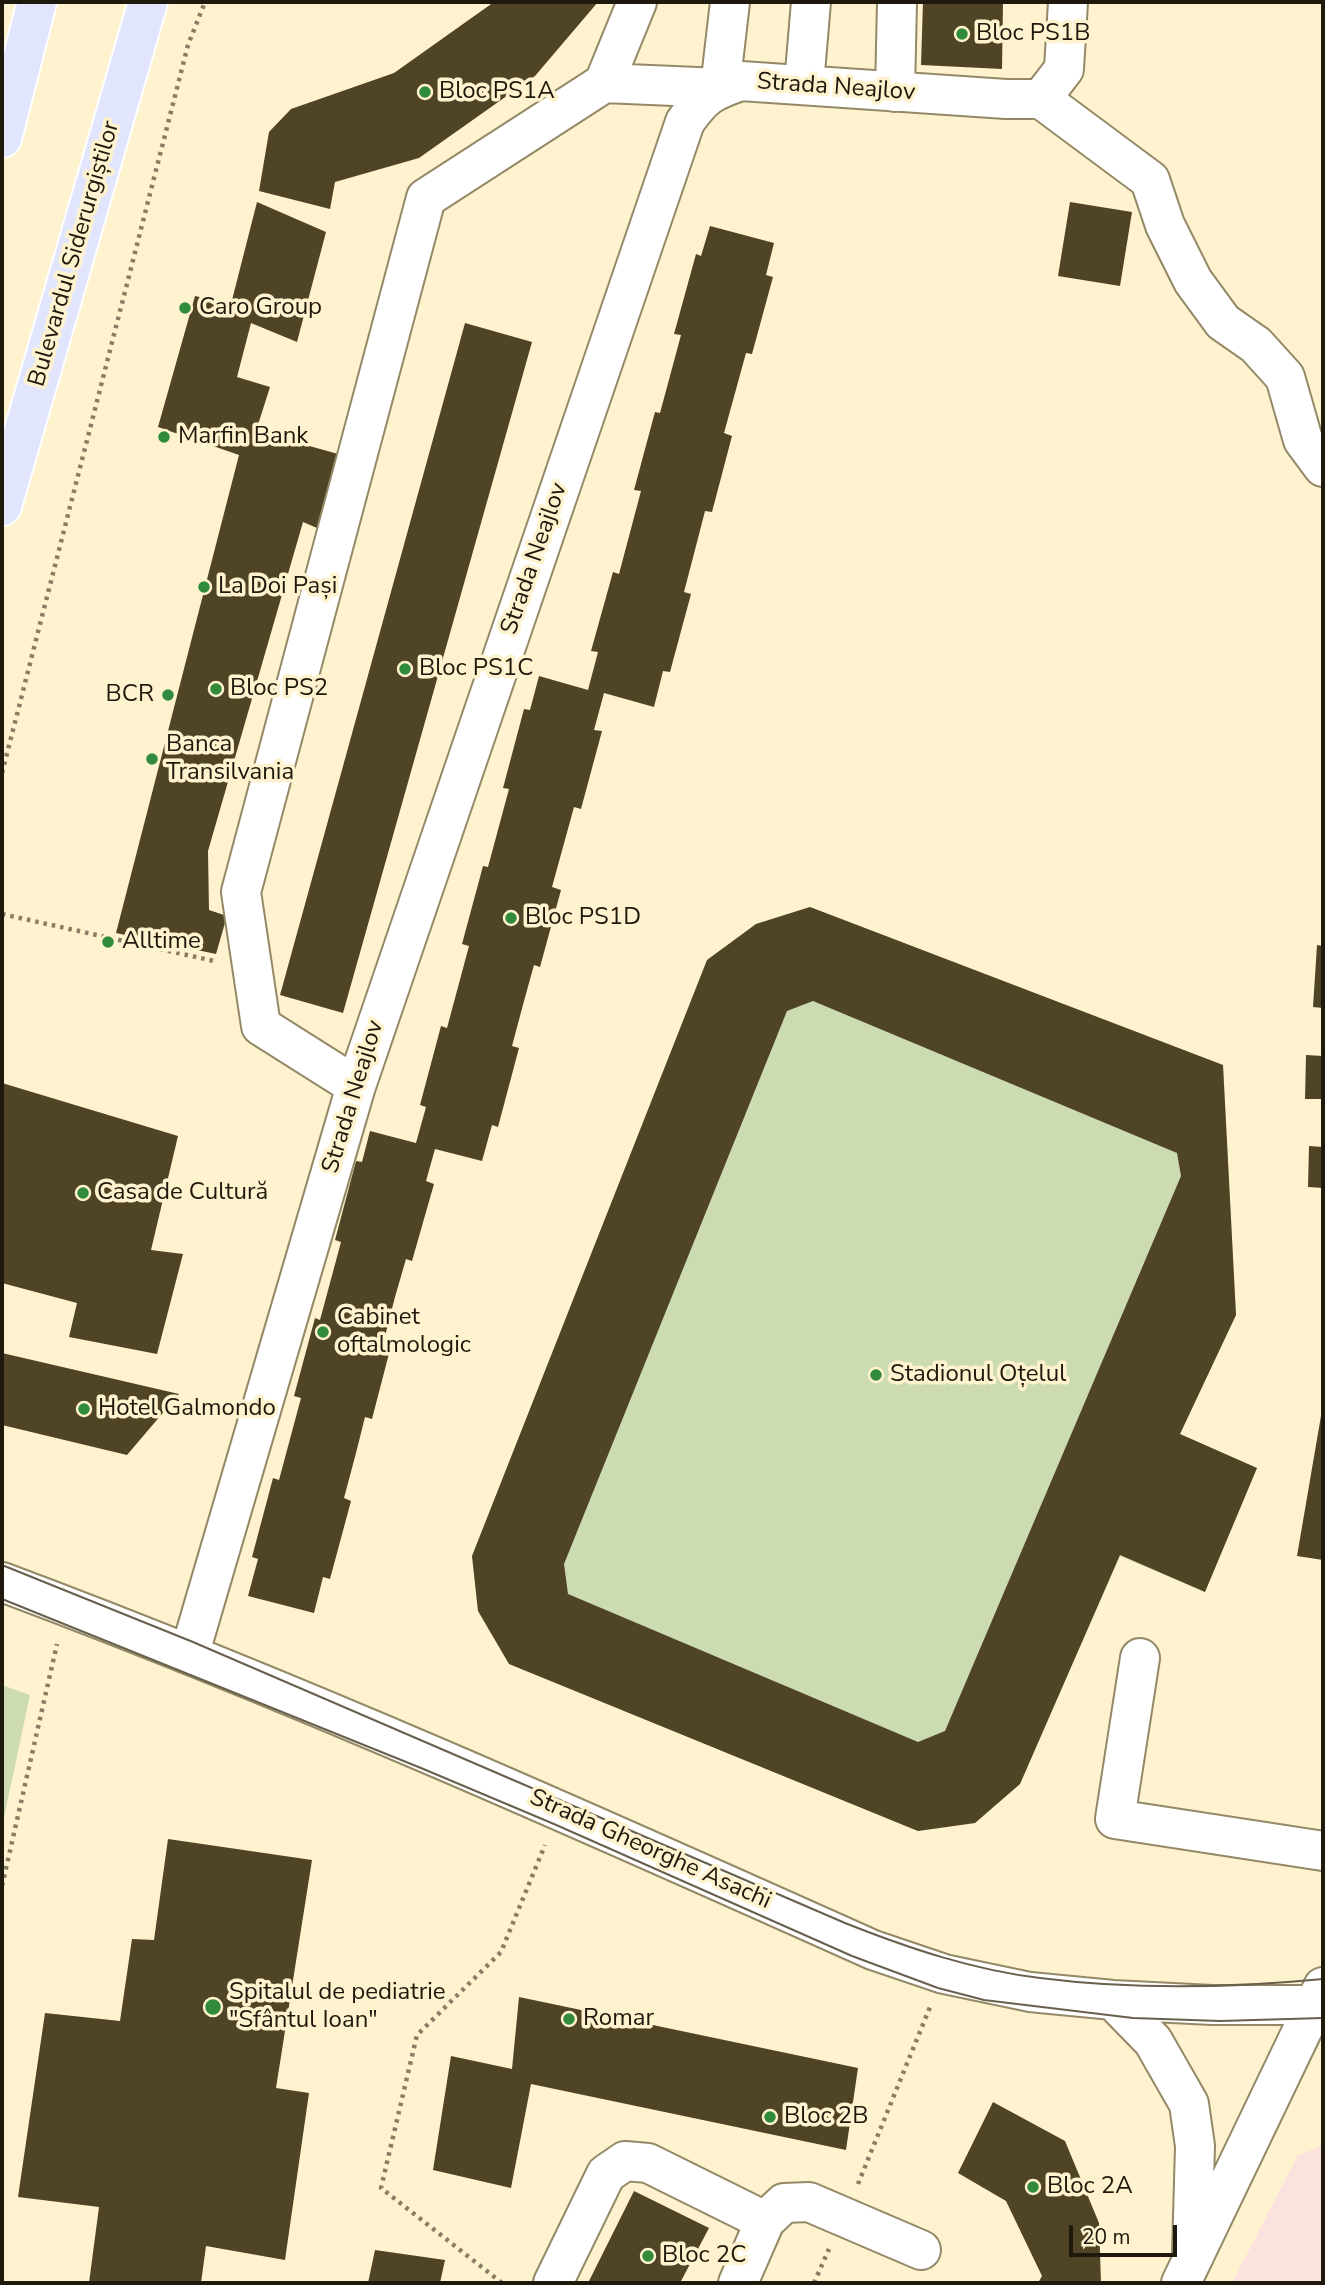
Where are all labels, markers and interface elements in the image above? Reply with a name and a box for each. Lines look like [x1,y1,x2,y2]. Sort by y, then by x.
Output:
place label: Bloc PS1B [976,20,1090,48]
marker: Bloc PS1B [954,26,970,42]
street label: Strada Neajlov [756,68,916,108]
place label: Bloc PS1A [439,78,555,106]
marker: Bloc PS1A [417,84,433,100]
street label: Bulevardul Siderurgiștilor [23,118,127,390]
place label: Caro Group [199,294,322,322]
marker: Caro Group [177,300,193,316]
place label: Marfin Bank [178,423,308,451]
marker: Marfin Bank [156,429,172,445]
street label: Strada Neajlov [496,479,574,639]
place label: La Doi Pași [218,573,337,601]
marker: La Doi Pași [196,579,212,595]
place label: Bloc PS1C [419,655,533,683]
marker: Bloc PS1C [397,661,413,677]
place label: Bloc PS2 [230,675,328,703]
place label: BCR [106,681,154,709]
marker: Bloc PS2 [208,681,224,697]
marker: BCR [160,687,176,703]
place label: Banca Transilvania [166,731,294,787]
marker: Banca Transilvania [144,751,160,767]
place label: Bloc PS1D [525,904,641,932]
marker: Bloc PS1D [503,910,519,926]
place label: Alltime [122,928,201,956]
marker: Alltime [100,934,116,950]
street label: Strada Neajlov [317,1017,391,1177]
place label: Casa de Cultură [97,1179,268,1207]
marker: Casa de Cultură [75,1185,91,1201]
place label: Cabinet oftalmologic [337,1304,471,1360]
marker: Cabinet oftalmologic [315,1324,331,1340]
place label: Stadionul Oțelul [890,1361,1066,1389]
marker: Stadionul Oțelul [868,1367,884,1383]
place label: Hotel Galmondo [98,1395,276,1423]
marker: Hotel Galmondo [76,1401,92,1417]
street label: Strada Gheorghe Asachi [525,1784,775,1916]
place label: Spitalul de pediatrie "Sfântul Ioan" [229,1979,446,2035]
marker: Spitalul de pediatrie "Sfântul Ioan" [203,1997,223,2017]
place label: Romar [583,2005,654,2033]
marker: Romar [561,2011,577,2027]
place label: Bloc 2B [784,2103,868,2131]
marker: Bloc 2B [762,2109,778,2125]
place label: Bloc 2A [1047,2173,1133,2201]
marker: Bloc 2A [1025,2179,1041,2195]
scale bar [1073,2212,1182,2256]
text: 20 m [1082,2223,1131,2251]
place label: Bloc 2C [662,2242,746,2270]
marker: Bloc 2C [640,2248,656,2264]

